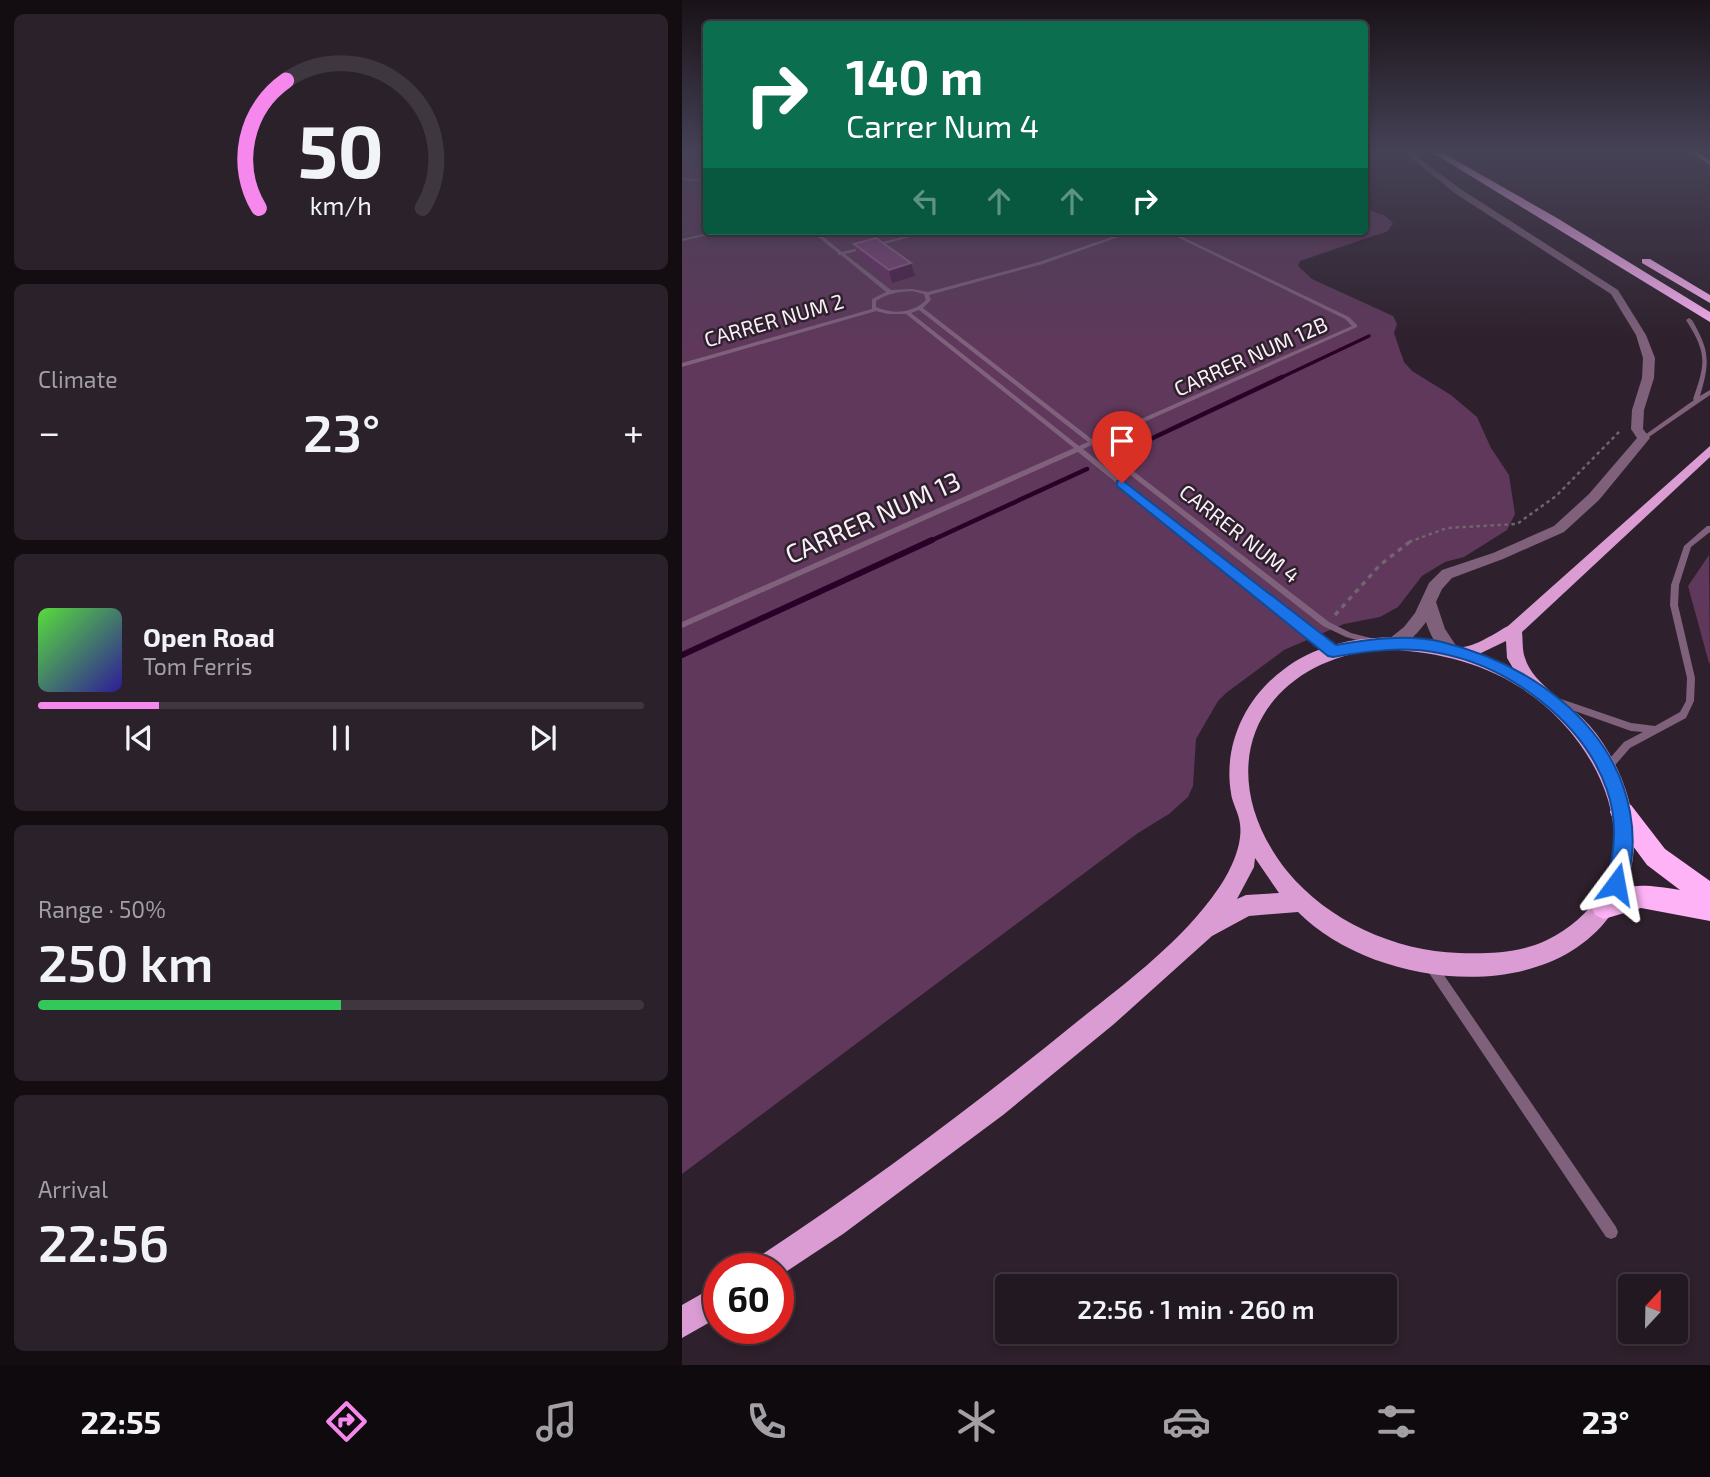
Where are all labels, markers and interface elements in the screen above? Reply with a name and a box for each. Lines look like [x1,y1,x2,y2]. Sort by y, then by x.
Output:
text: 140 m [846,46,983,105]
icon: right [731,49,822,140]
text: 50 [298,105,384,193]
text: Carrer Num 4 [846,106,1039,144]
icon: left [907,182,945,220]
icon: ahead [980,182,1018,220]
icon: ahead [1053,182,1091,220]
icon: right [1126,182,1164,220]
text: km/h [310,190,372,220]
street label: CARRER NUM 2 [701,288,846,351]
street label: CARRER NUM 12B [1170,311,1331,401]
text: Climate [38,365,118,393]
text: 23° [303,400,380,462]
text: − [38,408,60,454]
text: + [623,408,644,454]
pin [1092,411,1152,483]
icon: arrive [1103,422,1141,460]
street label: CARRER NUM 13 [780,464,965,569]
street label: CARRER NUM 4 [1175,478,1305,587]
text: Open Road [143,621,275,652]
text: Tom Ferris [143,652,252,680]
icon: previous [120,719,158,757]
icon: pause [322,719,360,757]
icon: next [524,719,562,757]
position arrow [1579,847,1653,921]
text: Range · 50% [38,895,166,923]
text: 250 km [38,930,213,992]
text: Arrival [38,1175,108,1203]
text: 22:56 [38,1210,169,1272]
speed limit sign: 60 [703,1253,794,1344]
north arrow [1618,1274,1688,1344]
map controls [1618,1274,1688,1344]
text: 22:56 · 1 min · 260 m [1077,1293,1315,1324]
icon: directions [322,1397,371,1446]
icon: music [532,1397,581,1446]
icon: phone [742,1397,791,1446]
icon: climate [952,1397,1001,1446]
icon: car [1162,1397,1211,1446]
icon: filters [1372,1397,1421,1446]
text: 22:55 [80,1402,161,1440]
text: 23° [1582,1402,1630,1440]

